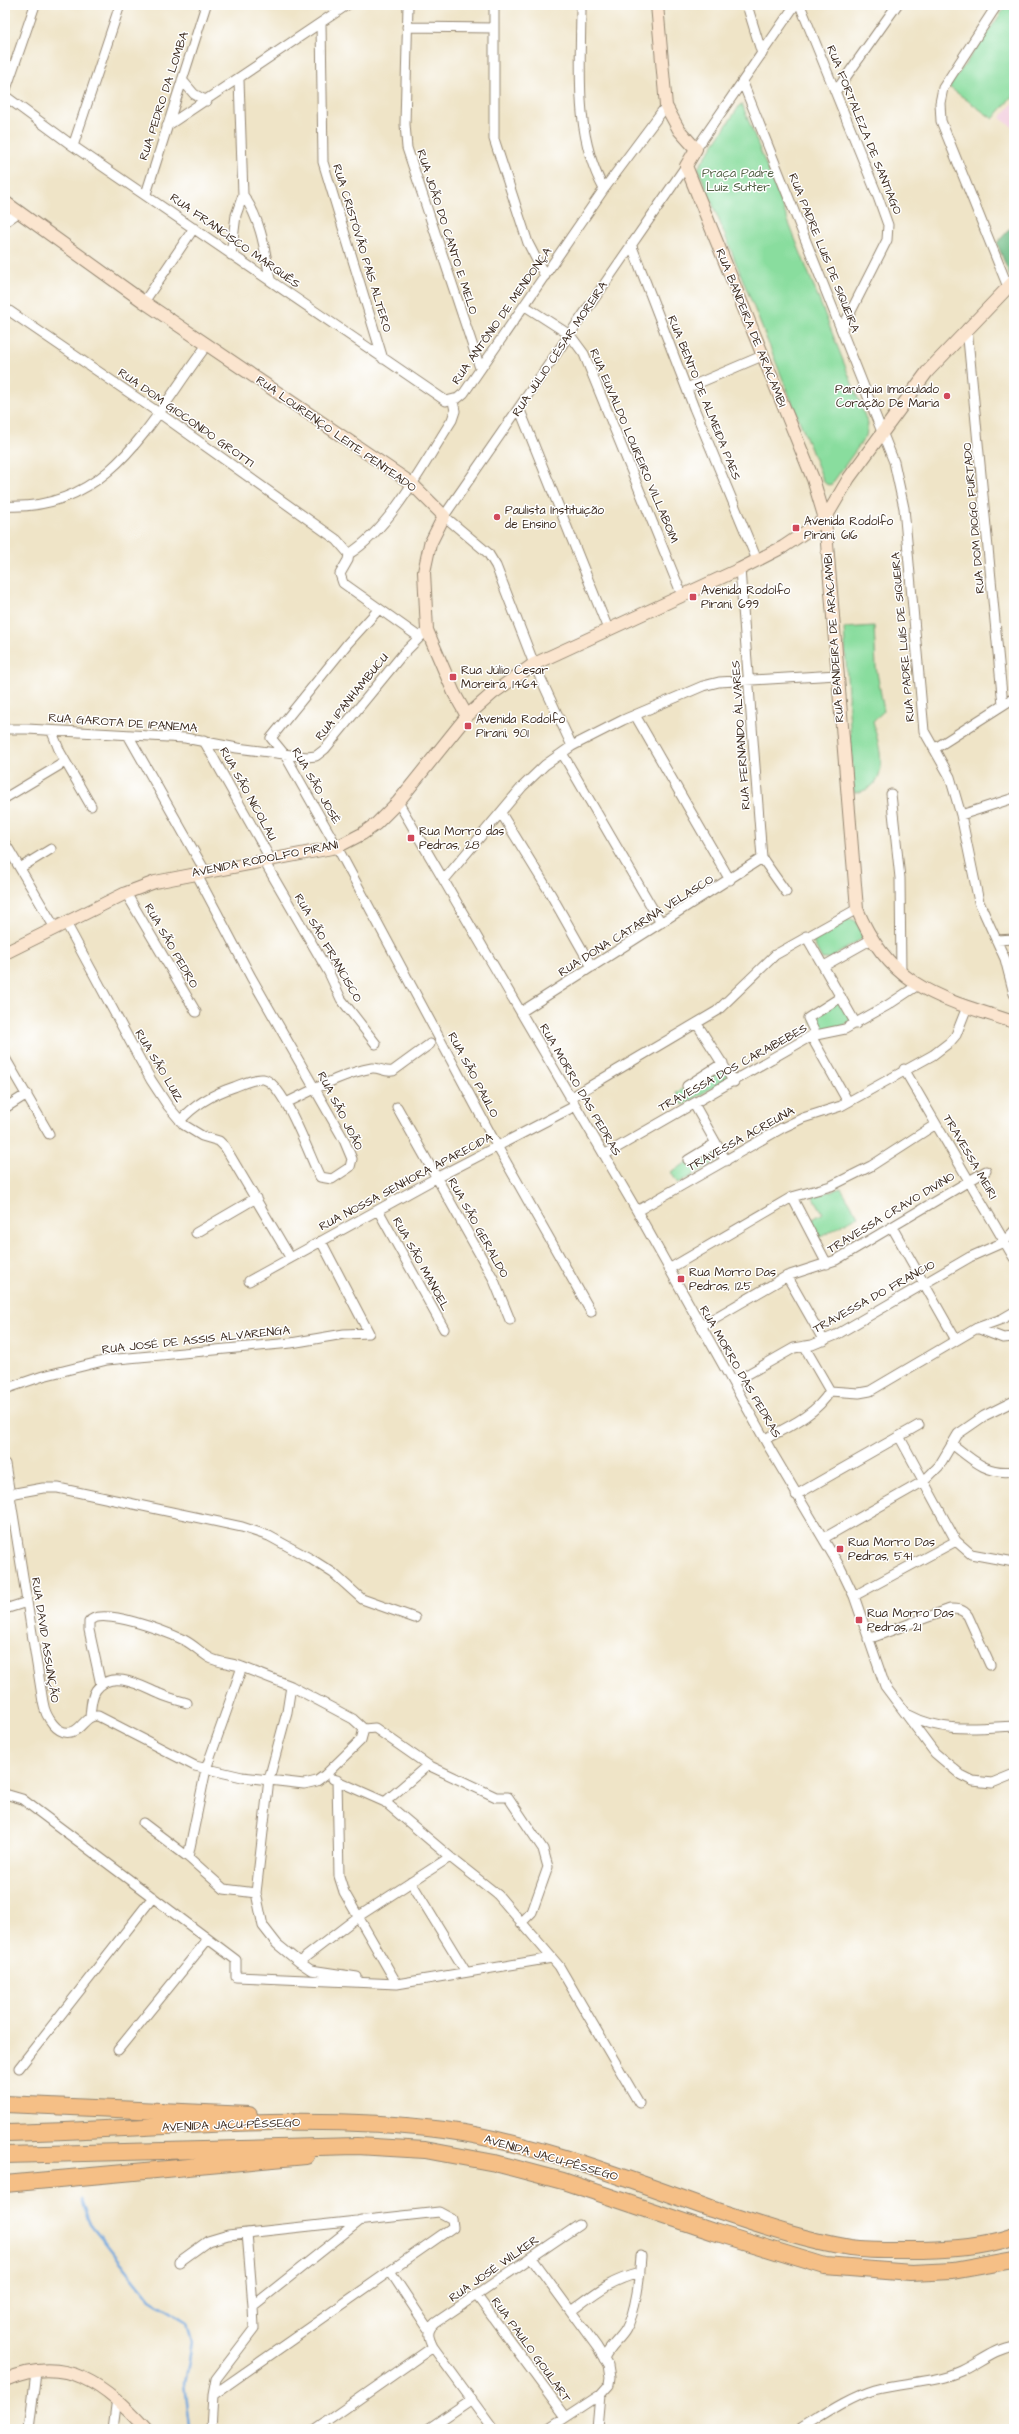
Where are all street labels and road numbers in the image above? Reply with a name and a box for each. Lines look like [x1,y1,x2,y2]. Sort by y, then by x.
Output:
street label: RUA PEDRO DA LOMBA [135,29,193,163]
street label: RUA FORTALEZA DE SANTIAGO [822,43,906,217]
street label: RUA JOÃO DO CANTO E MELO [412,147,482,317]
street label: RUA CRISTÓVÃO PAÍS ALTERO [328,162,396,334]
street label: RUA PADRE LUIS DE SIQUEIRA [784,171,864,335]
street label: RUA FRANCISCO MARQUÊS [166,189,304,293]
street label: RUA ANTÔNIO DE MENDONÇA [448,244,556,388]
street label: RUA BANDEIRA DE ARACAMBI [711,246,791,410]
street label: RUA JÚLIO CÉSAR MOREIRA [508,278,612,420]
street label: RUA BENTO DE ALMEIDA PAES [663,313,745,483]
street label: RUA EUVALDO LOUREIRO VILLABOIM [585,346,683,546]
street label: RUA DOM GIOCONDO GROTTI [114,364,258,472]
street label: RUA LOURENÇO LEITE PENTEADO [252,372,420,496]
street label: RUA DOM DIOGO FURTADO [959,442,989,594]
street label: RUA PADRE LUÍS DE SIQUEIRA [887,551,919,723]
street label: RUA BANDEIRA DE ARACAMBI [820,553,848,723]
street label: RUA IPANHAMBUCU [311,650,393,744]
street label: RUA FERNANDO ÁLVARES [727,659,755,810]
street label: RUA GAROTA DE IPANEMA [48,709,198,737]
street label: RUA SÃO NICOLAU [215,744,281,844]
street label: RUA SÃO JOSÉ [287,745,345,827]
street label: AVENIDA RODOLFO PIRANI [190,836,340,882]
street label: RUA DONA CATARINA VELASCO [555,871,717,981]
street label: RUA SÃO FRANCISCO [290,891,366,1005]
street label: RUA SÃO PEDRO [140,901,202,991]
street label: TRAVESSA DOS CARAIBEBES [655,1020,811,1116]
street label: RUA MORRO DAS PEDRAS [535,1021,625,1160]
street label: RUA SÃO LUIZ [131,1026,188,1106]
street label: RUA SÃO PAULO [443,1029,503,1121]
street label: RUA SÃO JOÃO [313,1069,367,1153]
street label: TRAVESSA ACREUNA [684,1102,798,1176]
street label: TRAVESSA MEIRI [939,1111,1001,1203]
street label: RUA NOSSA SENHORA APARECIDA [316,1129,496,1235]
street label: TRAVESSA CRAVO DIVINO [824,1168,958,1258]
street label: RUA SÃO GERALDO [443,1175,513,1281]
street label: RUA SÃO MANOEL [388,1214,454,1314]
street label: TRAVESSA DO FRANCIO [810,1256,938,1338]
street label: RUA MORRO DAS PEDRAS [695,1303,785,1442]
street label: RUA JOSÉ DE ASSIS ALVARENGA [101,1322,291,1358]
street label: RUA DAVID ASSUNÇÃO [27,1576,63,1704]
street label: AVENIDA JACU-PÊSSEGO [161,2114,301,2136]
street label: AVENIDA JACU-PÊSSEGO [482,2131,620,2185]
street label: RUA JOSÉ WILKER [446,2232,542,2306]
street label: RUA PAULO GOULART [487,2294,575,2406]

